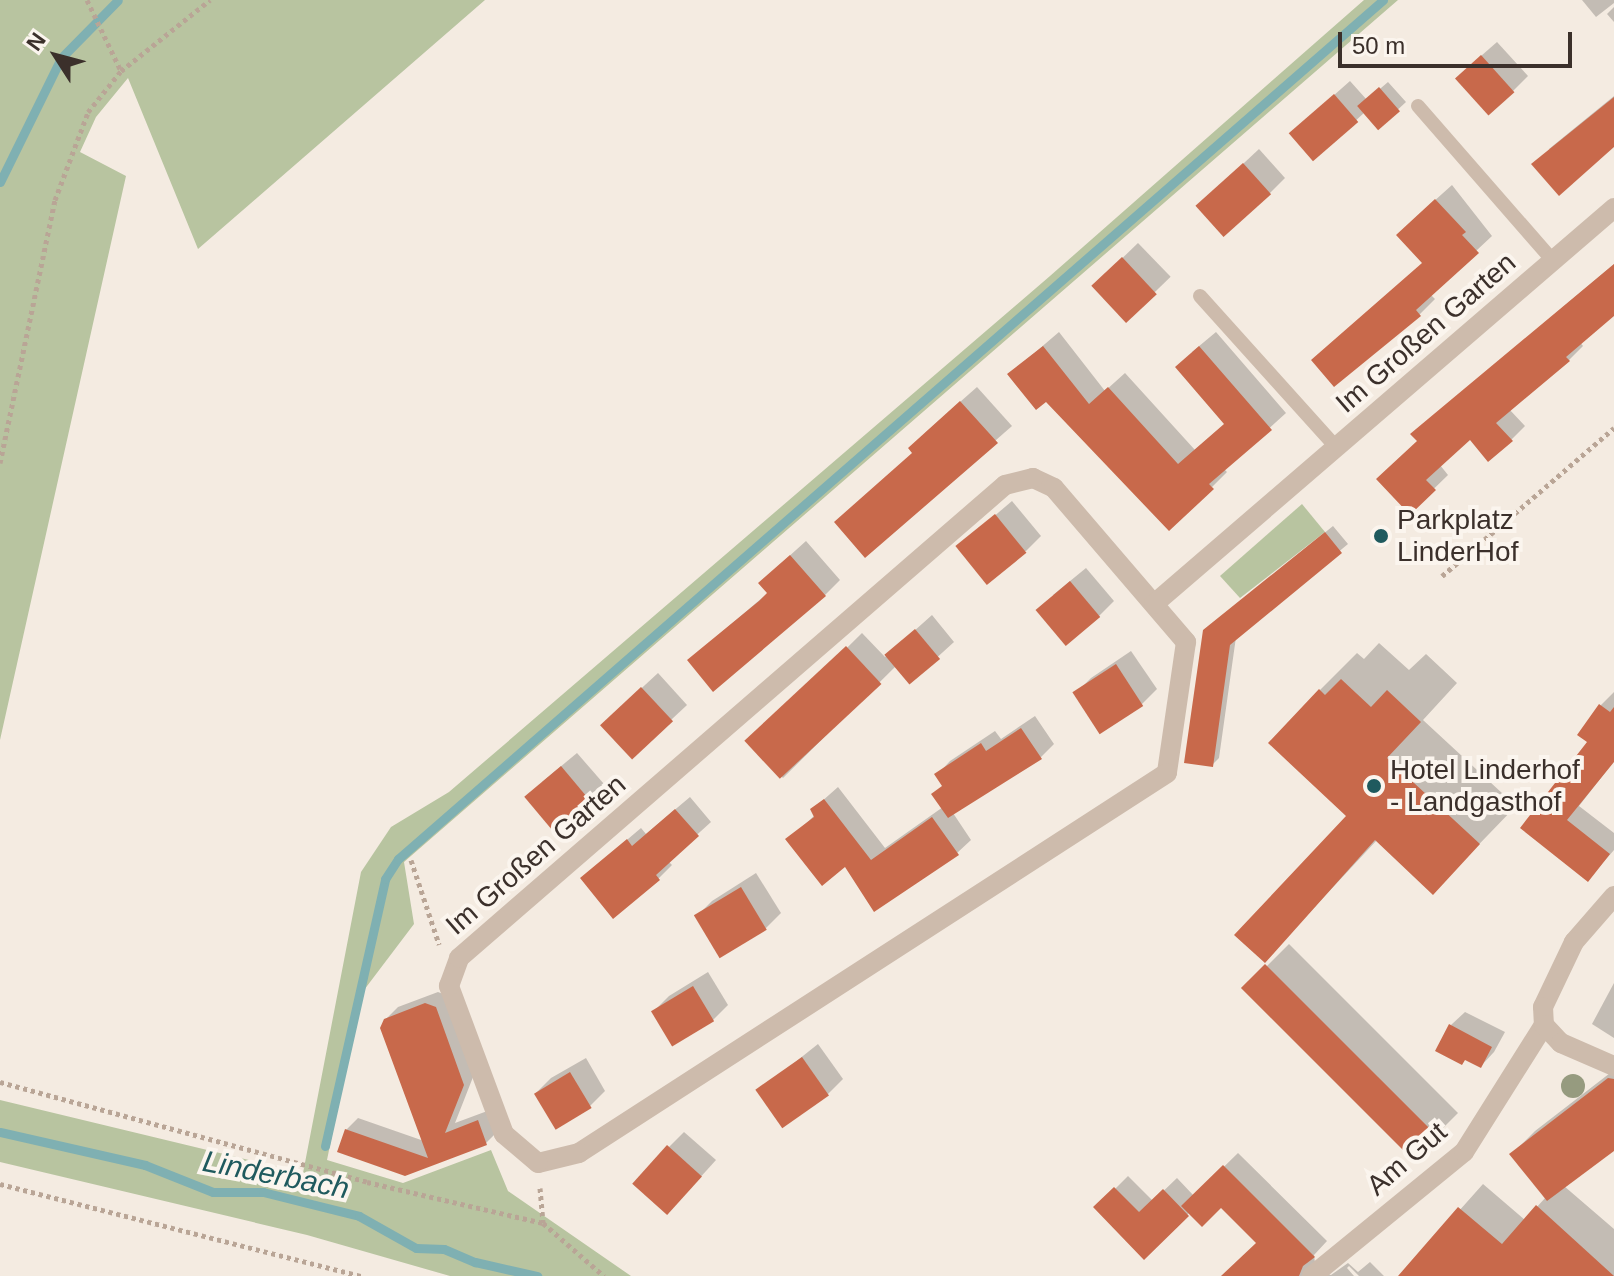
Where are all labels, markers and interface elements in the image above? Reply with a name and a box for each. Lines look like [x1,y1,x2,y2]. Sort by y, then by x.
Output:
north arrow [16,16,96,96]
scale bar [1342,16,1576,66]
text: N [21,28,51,55]
text: 50 m [1352,32,1405,59]
street label: Im Großen Garten [1329,246,1523,420]
place label: Parkplatz LinderHof [1397,503,1518,569]
marker: Parkplatz LinderHof [1372,527,1390,545]
place label: Hotel Linderhof - Landgasthof [1390,753,1580,819]
street label: Im Großen Garten [439,768,633,942]
marker: Hotel Linderhof - Landgasthof [1365,777,1383,795]
street label: Am Gut [1360,1115,1454,1203]
water label: Linderbach [200,1143,352,1207]

